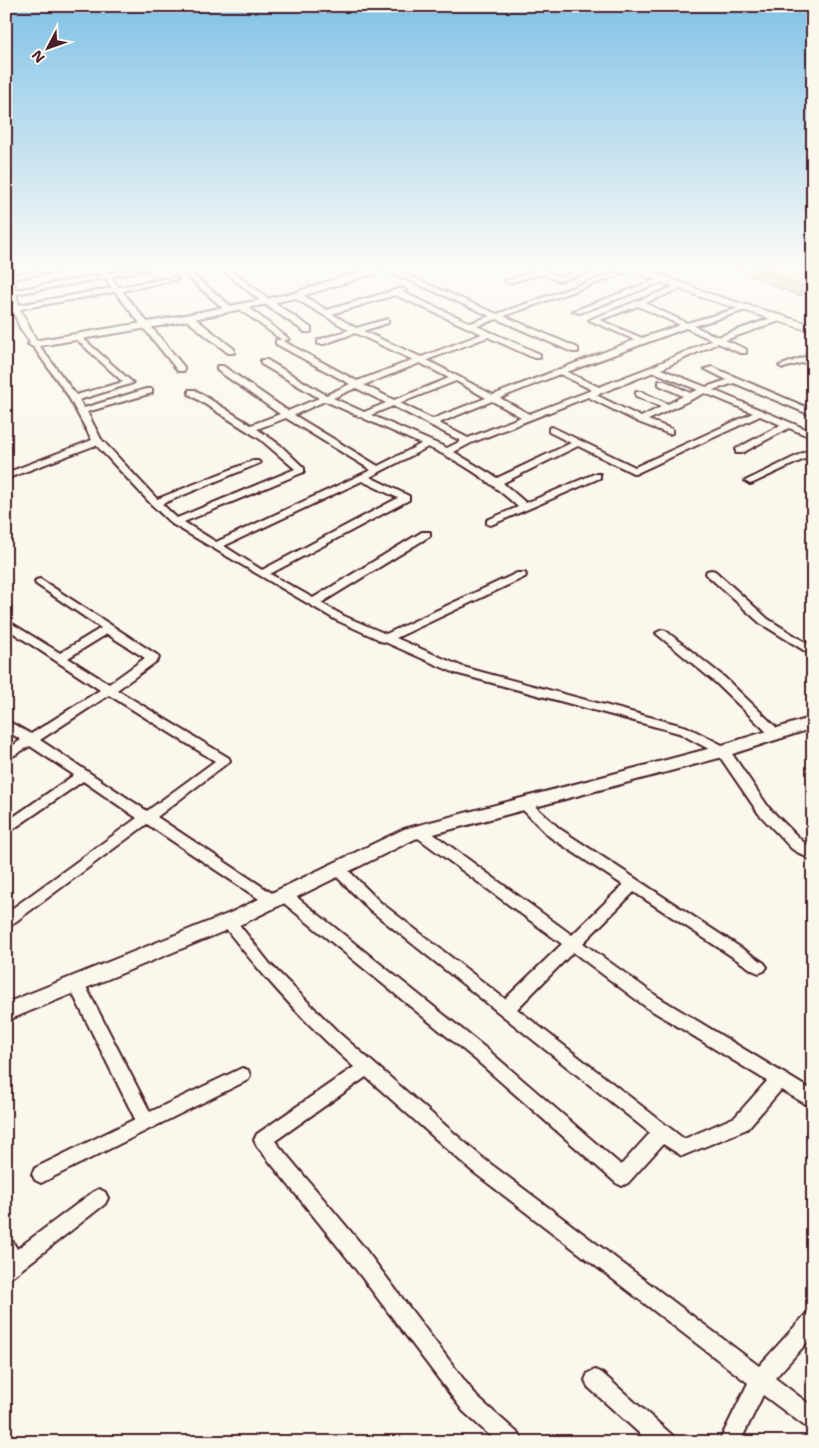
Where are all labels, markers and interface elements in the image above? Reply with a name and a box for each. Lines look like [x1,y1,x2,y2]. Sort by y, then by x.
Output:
north arrow [22,22,72,72]
text: N [28,46,49,67]

